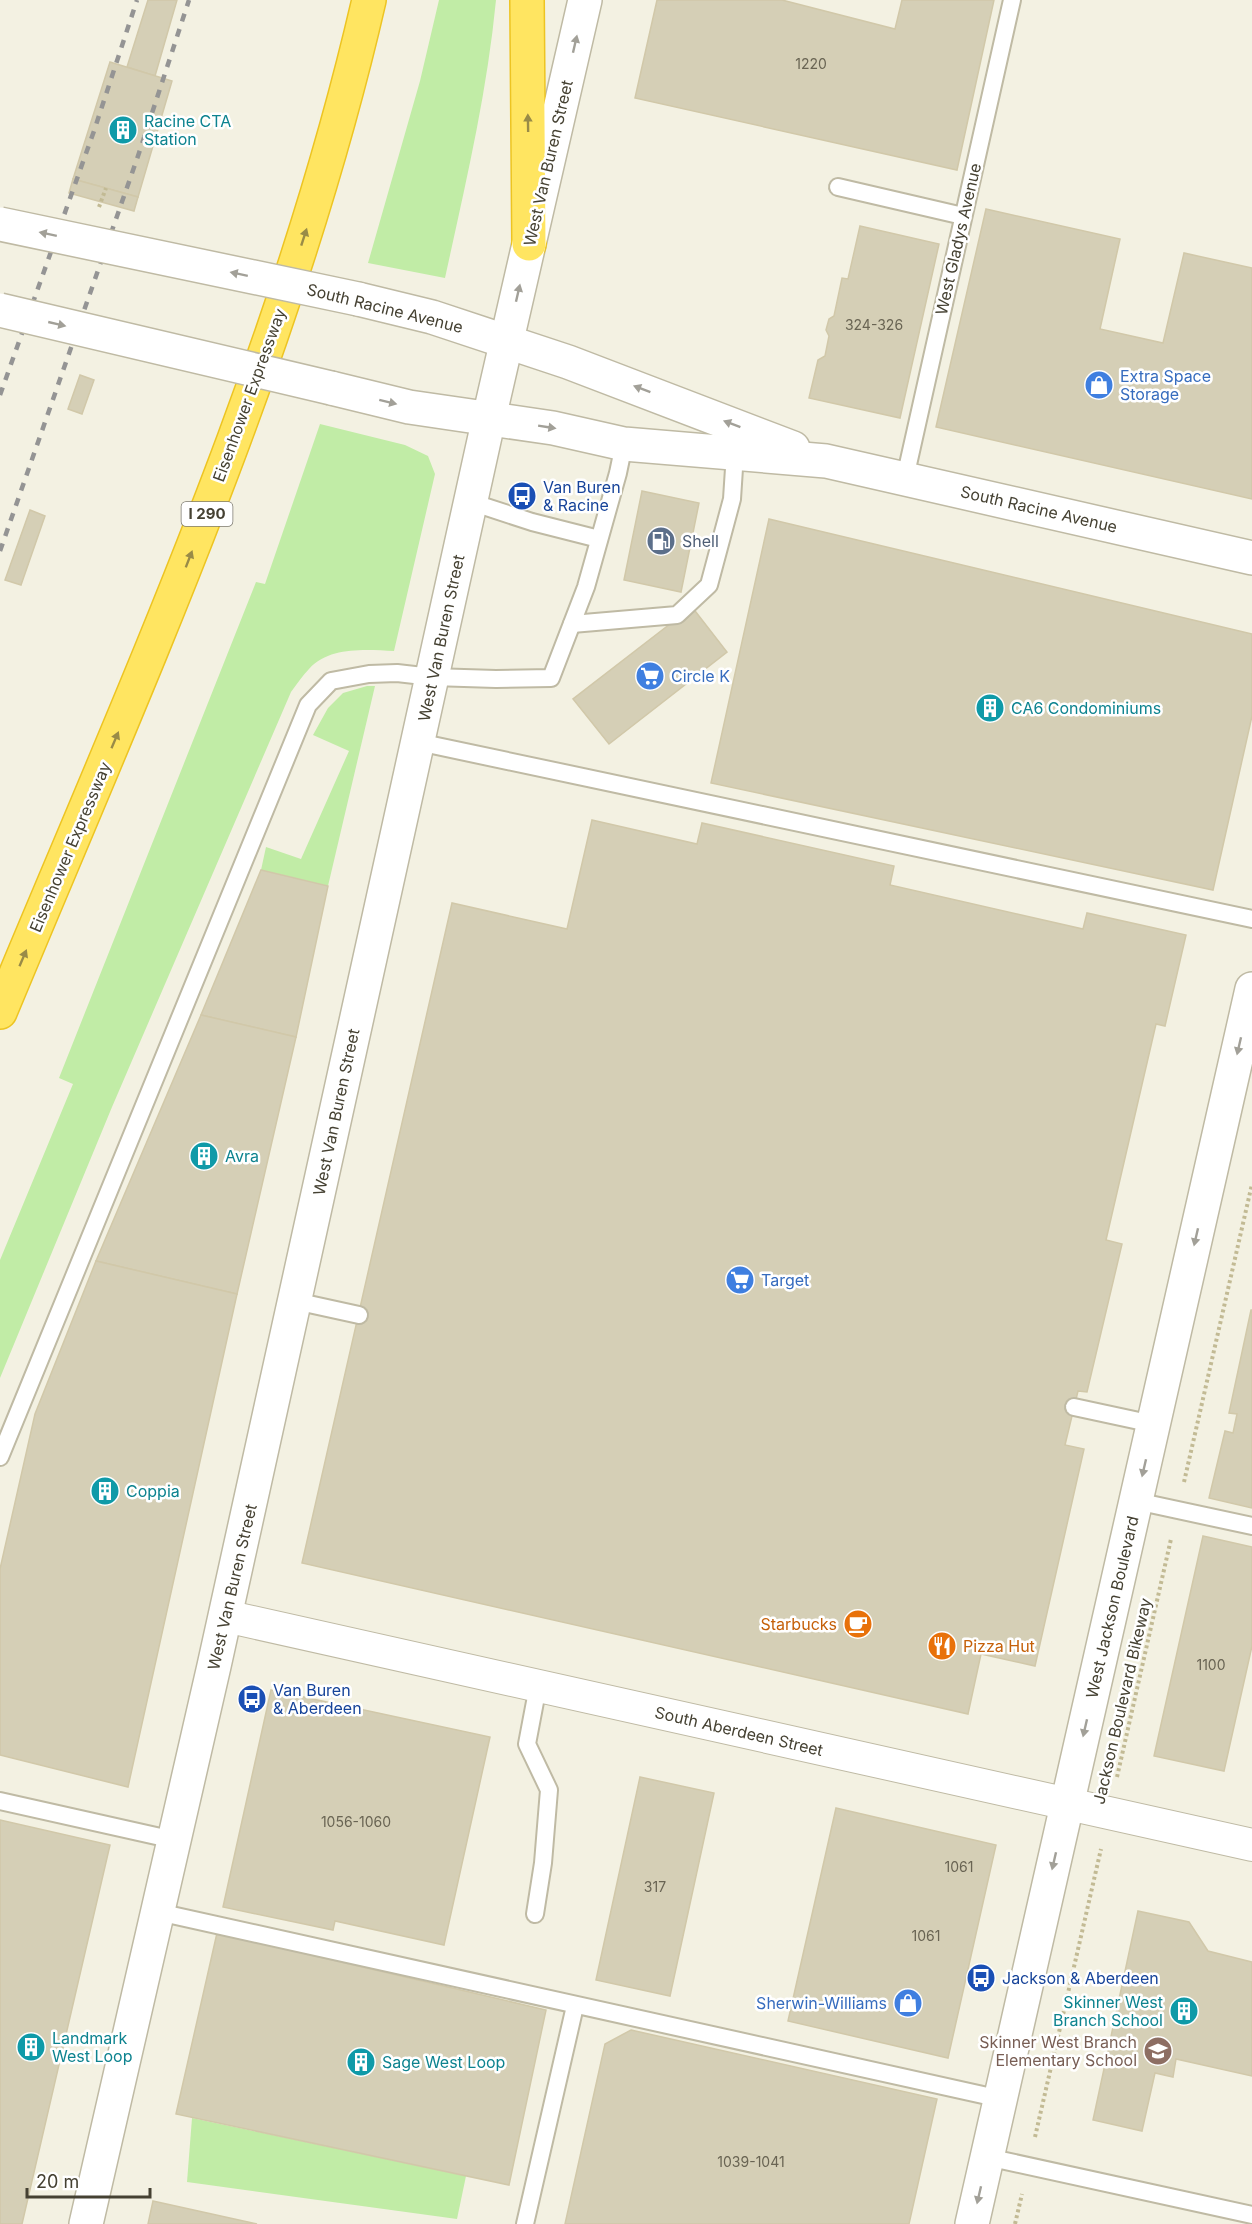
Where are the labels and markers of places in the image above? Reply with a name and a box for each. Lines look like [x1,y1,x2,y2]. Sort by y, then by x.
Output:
place label: Racine CTA Station [144,111,231,149]
building icon: Racine CTA Station [107,114,139,146]
place label: Extra Space Storage [1120,366,1211,404]
shop icon: Extra Space Storage [1083,369,1115,401]
place label: Van Buren & Racine [543,477,621,515]
bus stop icon: Van Buren & Racine [506,480,538,512]
fuel station icon: Shell [645,525,677,557]
place label: Shell [682,531,719,551]
supermarket icon: Circle K [634,660,666,692]
place label: Circle K [671,666,730,686]
building icon: CA6 Condominiums [974,692,1006,724]
place label: CA6 Condominiums [1011,698,1161,718]
building icon: Avra [188,1140,220,1172]
place label: Avra [225,1146,259,1166]
supermarket icon: Target [724,1264,756,1296]
place label: Target [761,1270,809,1290]
building icon: Coppia [89,1475,121,1507]
place label: Coppia [126,1481,180,1501]
cafe icon: Starbucks [842,1608,874,1640]
place label: Starbucks [761,1614,837,1634]
restaurant icon: Pizza Hut [926,1630,958,1662]
place label: Pizza Hut [963,1636,1035,1656]
place label: Van Buren & Aberdeen [273,1680,362,1718]
bus stop icon: Van Buren & Aberdeen [236,1683,268,1715]
bus stop icon: Jackson & Aberdeen [965,1962,997,1994]
place label: Jackson & Aberdeen [1002,1968,1159,1988]
shop icon: Sherwin-Williams [892,1987,924,2019]
place label: Skinner West Branch School [1053,1992,1163,2030]
place label: Sherwin-Williams [756,1993,887,2013]
building icon: Skinner West Branch School [1168,1995,1200,2027]
place label: Landmark West Loop [52,2028,133,2066]
building icon: Landmark West Loop [15,2031,47,2063]
place label: Skinner West Branch Elementary School [979,2032,1137,2070]
school or university icon: Skinner West Branch Elementary School [1142,2035,1174,2067]
building icon: Sage West Loop [345,2046,377,2078]
place label: Sage West Loop [382,2052,505,2072]

